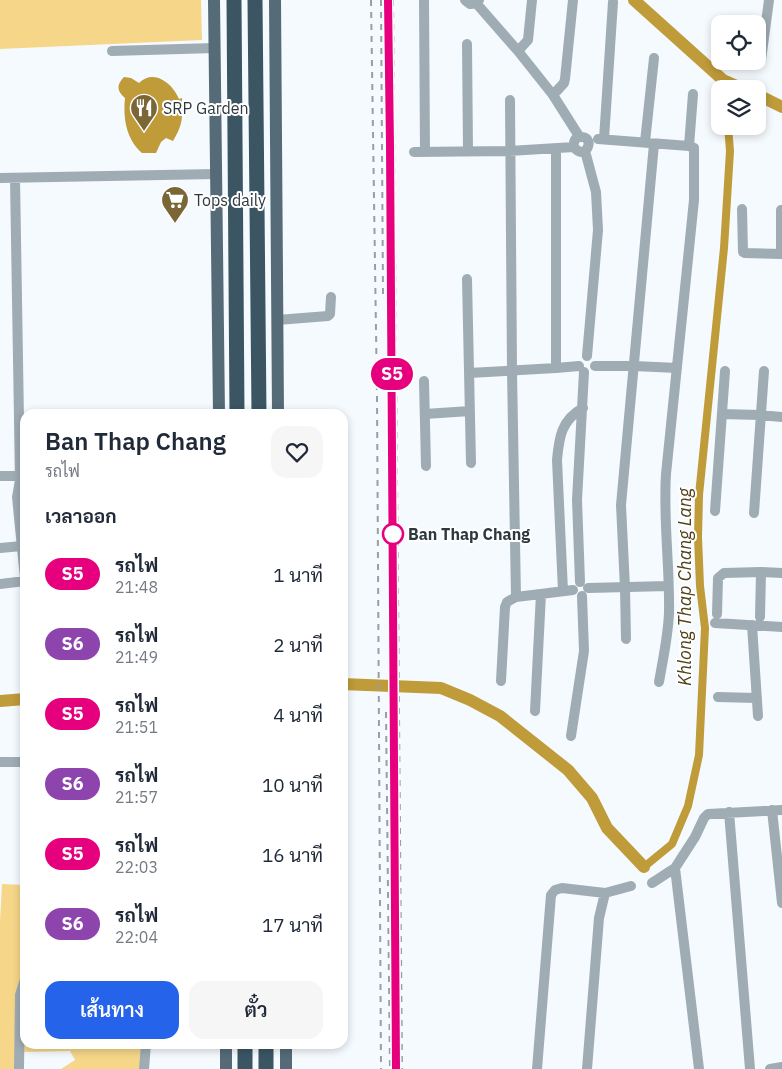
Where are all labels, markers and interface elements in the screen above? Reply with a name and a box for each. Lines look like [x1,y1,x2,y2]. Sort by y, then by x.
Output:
map controls [711,15,766,135]
button: locate [711,15,766,70]
button: layers [711,80,766,135]
restaurant icon: SRP Garden [129,93,159,132]
place label: SRP Garden [163,98,249,118]
supermarket icon: Tops daily [160,185,190,224]
place label: Tops daily [194,190,266,210]
line badge: S5 [370,358,414,390]
text: S5 [381,362,403,385]
text: Ban Thap Chang [45,425,226,457]
button: heart [271,426,323,478]
text: รถไฟ [45,461,80,481]
water label: Khlong Thap Chang Lang [673,487,696,686]
text: เวลาออก [45,504,117,528]
marker: Ban Thap Chang [382,523,404,545]
place label: Ban Thap Chang [408,524,530,544]
text: รถไฟ [115,553,158,577]
text: S5 [61,562,84,585]
text: 1 นาที [273,563,323,587]
text: 21:48 [115,577,158,597]
text: รถไฟ [115,623,158,647]
text: S6 [61,632,84,655]
text: 2 นาที [273,633,323,657]
text: 21:49 [115,647,158,667]
text: รถไฟ [115,693,158,717]
text: S5 [61,702,84,725]
text: 4 นาที [273,703,323,727]
text: 21:51 [115,717,158,737]
text: รถไฟ [115,763,158,787]
text: S6 [61,772,84,795]
text: 10 นาที [262,773,323,797]
text: 21:57 [115,787,158,807]
text: รถไฟ [115,833,158,857]
text: S5 [61,842,84,865]
text: 16 นาที [262,843,323,867]
text: 22:03 [115,857,158,877]
text: รถไฟ [115,903,158,927]
text: S6 [61,912,84,935]
text: 17 นาที [262,913,323,937]
text: 22:04 [115,927,158,947]
button: เส้นทาง [45,981,179,1039]
button: ตั๋ว [189,981,323,1039]

